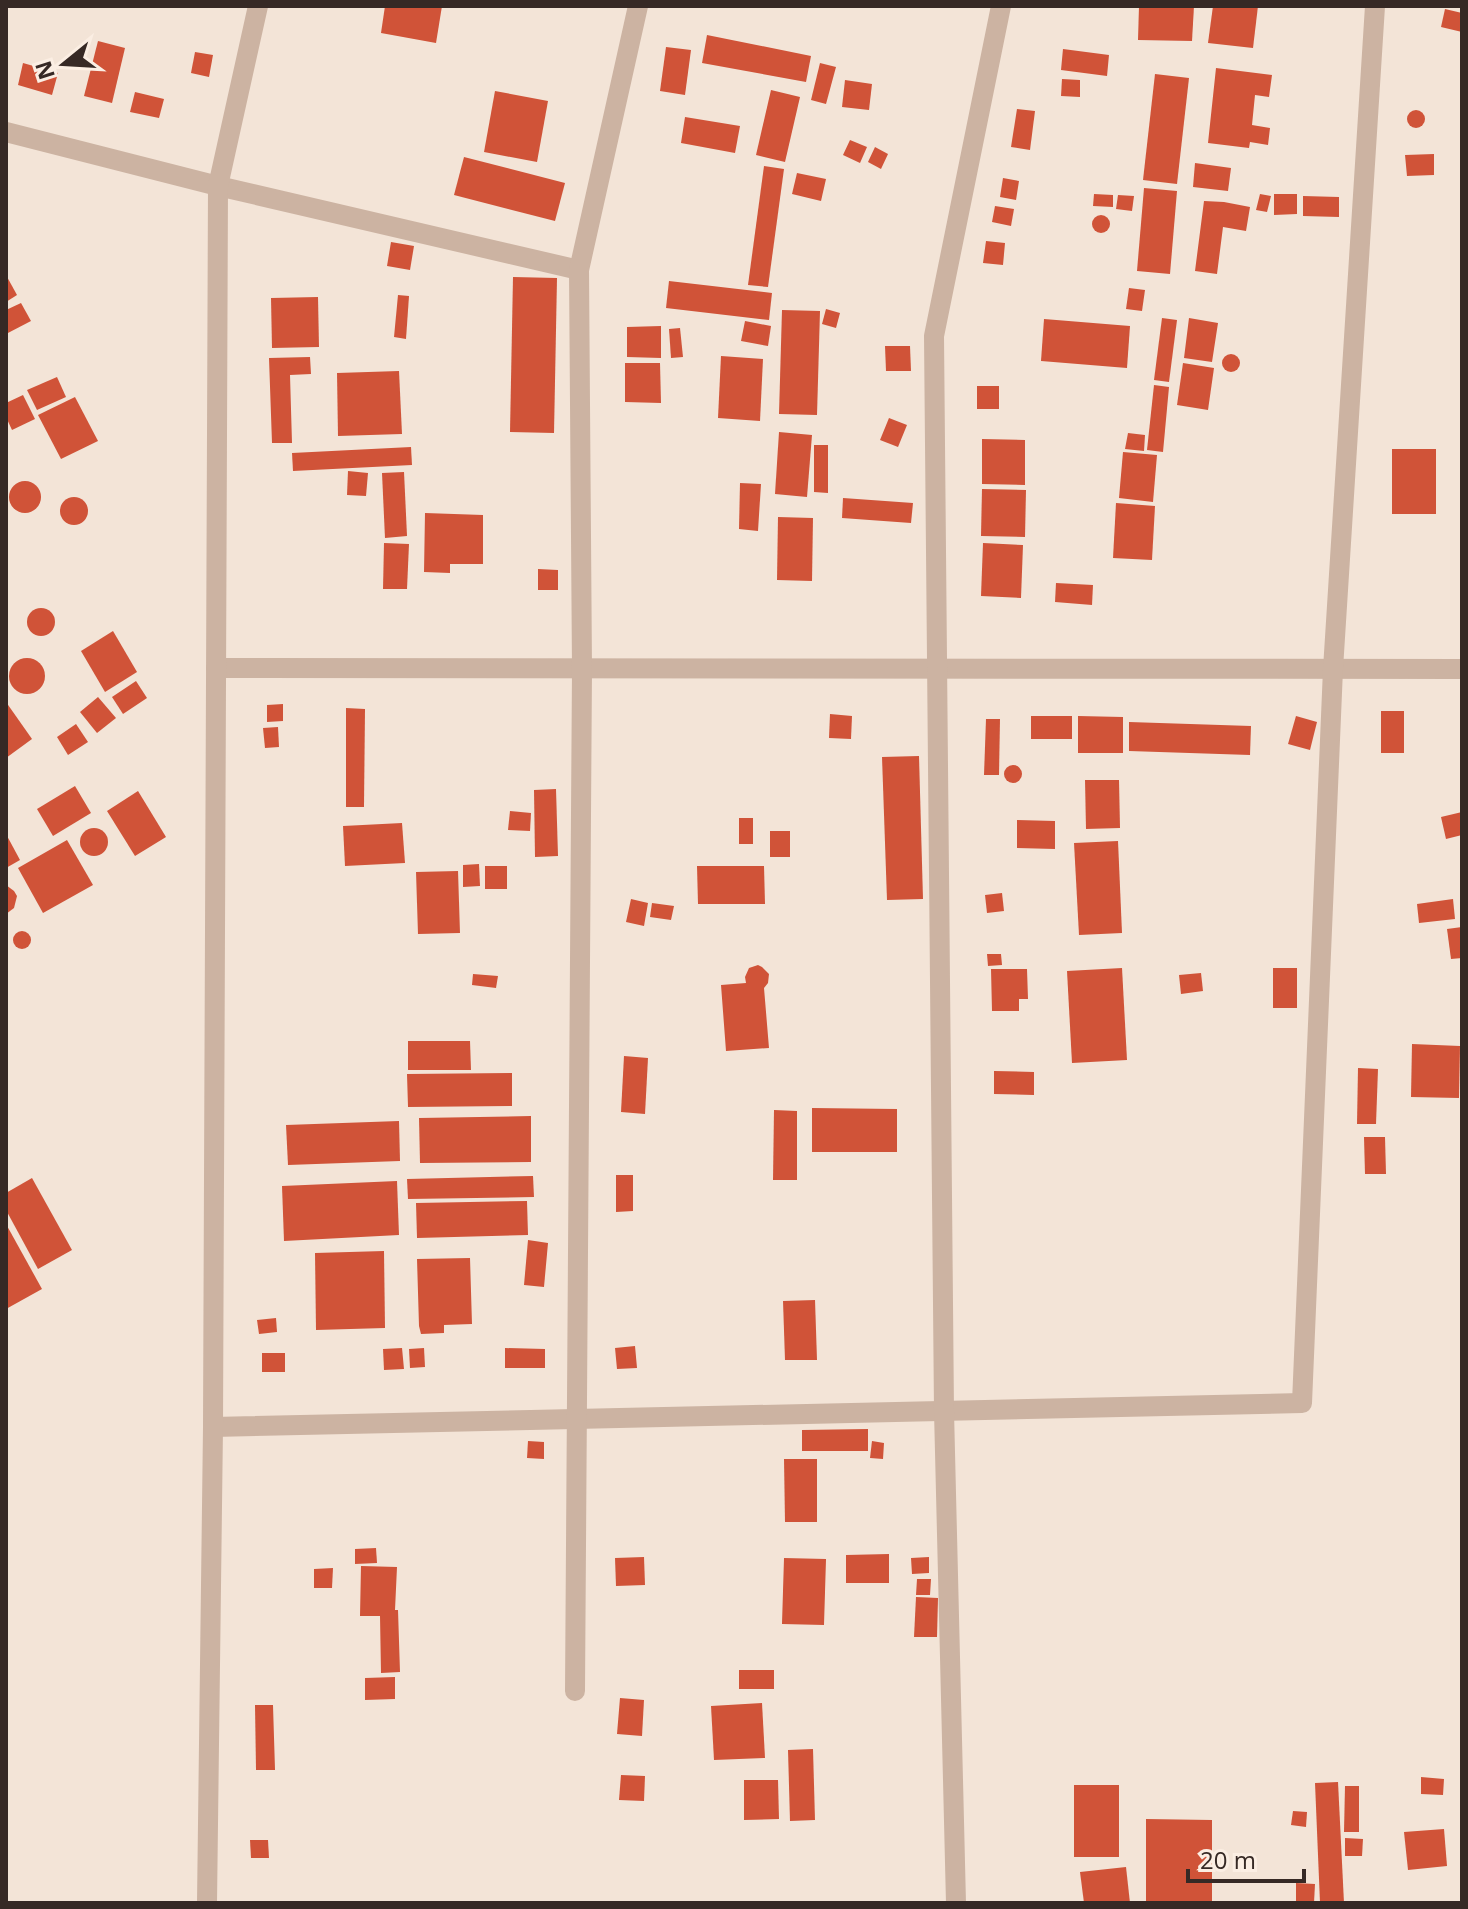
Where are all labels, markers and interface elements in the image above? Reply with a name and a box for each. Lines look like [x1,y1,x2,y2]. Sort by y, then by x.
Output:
north arrow [24,24,104,104]
text: N [27,57,61,84]
scale bar [1188,1833,1304,1883]
text: 20 m [1200,1843,1256,1876]

